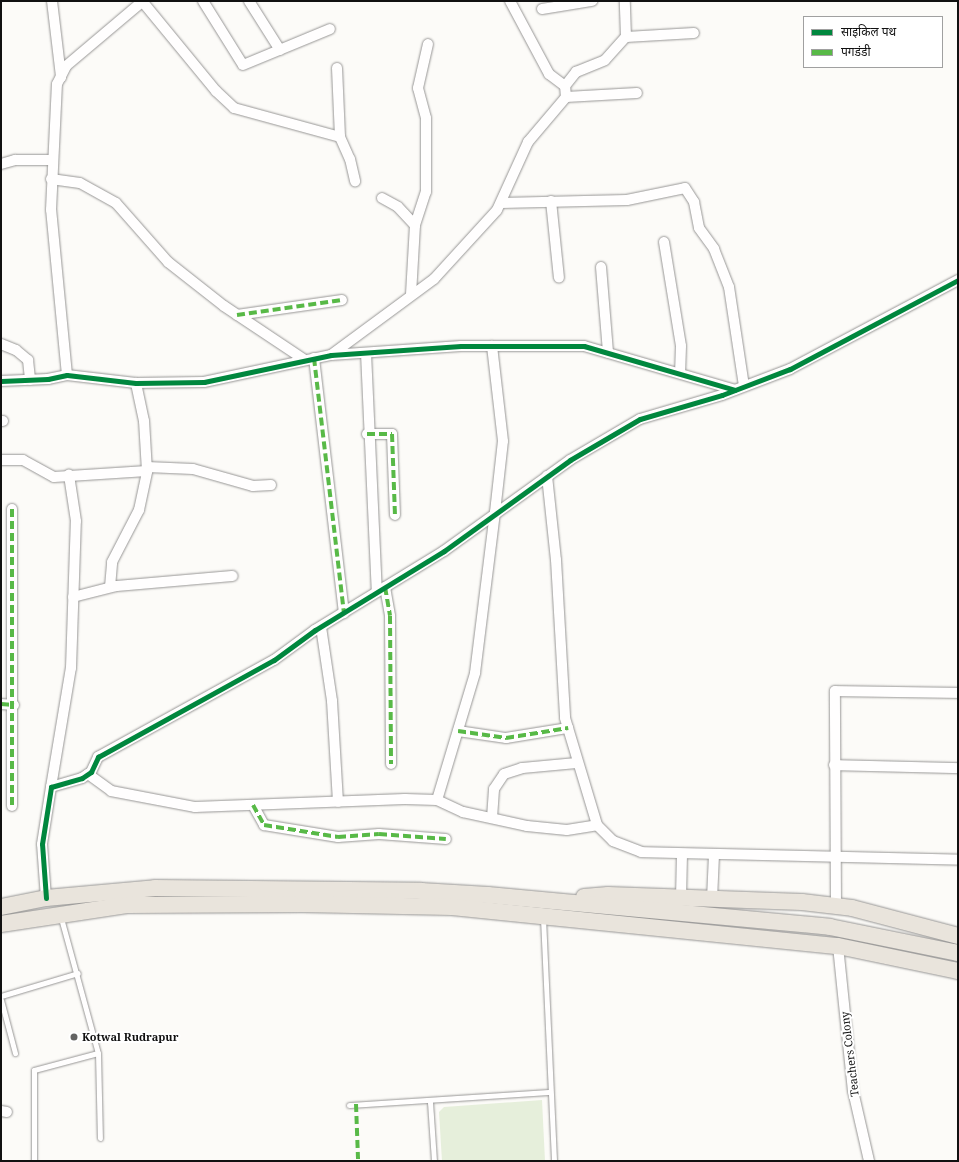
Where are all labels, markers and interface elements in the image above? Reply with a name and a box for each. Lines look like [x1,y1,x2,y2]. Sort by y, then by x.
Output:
legend [803,16,943,68]
text: साइकिल पथ [841,23,896,40]
text: पगडंडी [841,43,871,60]
street label: Teachers Colony [838,1011,862,1097]
place label: Kotwal Rudrapur [82,1030,178,1044]
marker: Kotwal Rudrapur [69,1032,79,1042]

